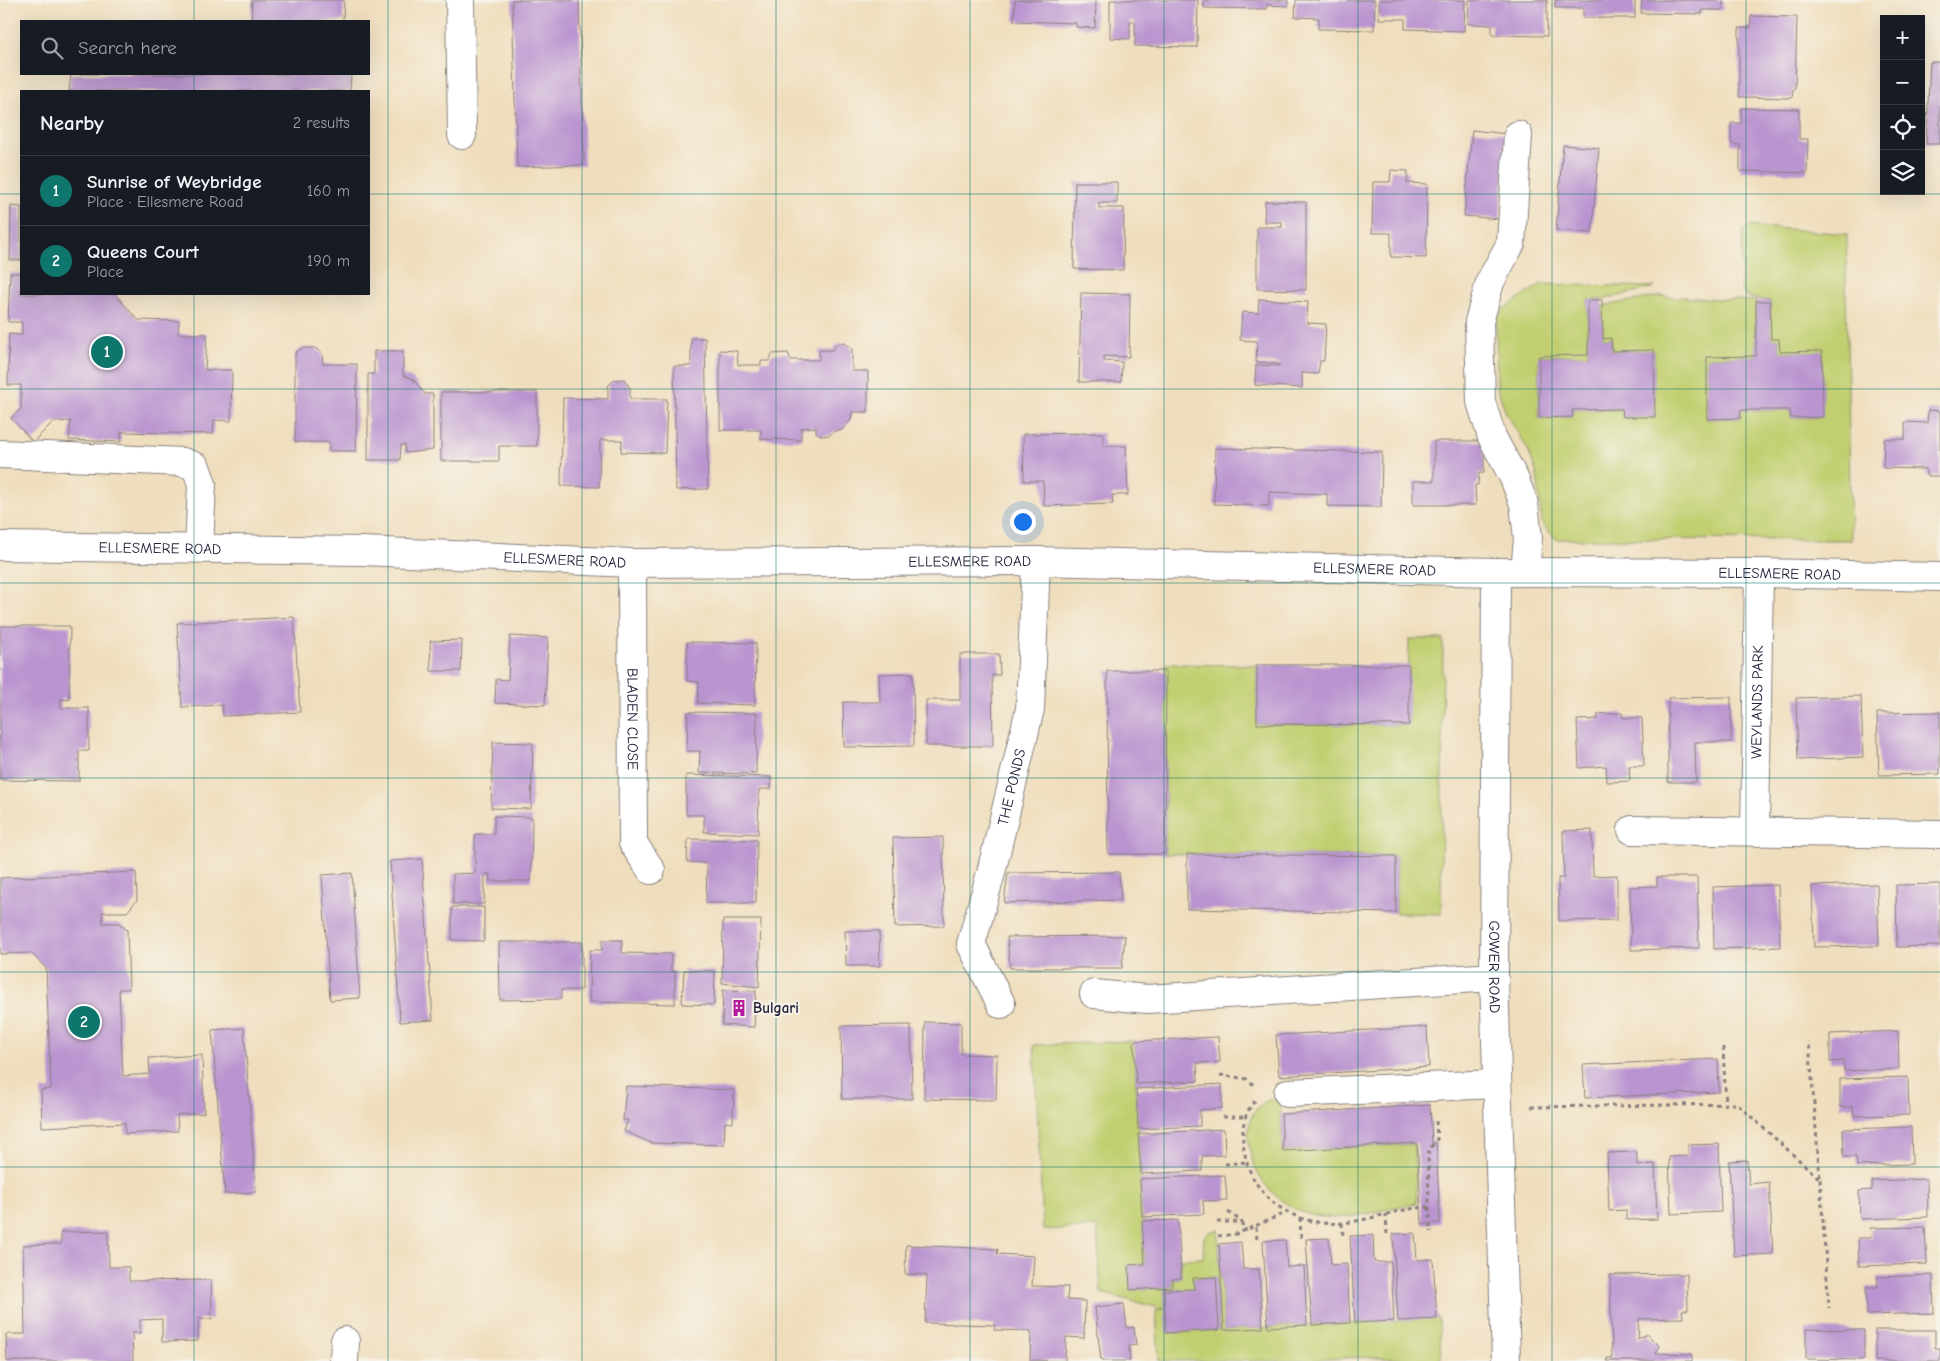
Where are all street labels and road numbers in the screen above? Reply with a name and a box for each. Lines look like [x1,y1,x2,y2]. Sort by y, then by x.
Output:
street label: ELLESMERE ROAD [98,538,222,558]
street label: ELLESMERE ROAD [503,548,627,572]
street label: ELLESMERE ROAD [908,552,1031,571]
street label: ELLESMERE ROAD [1313,559,1436,580]
street label: ELLESMERE ROAD [1718,564,1841,584]
street label: WEYLANDS PARK [1747,644,1767,759]
street label: BLADEN CLOSE [623,668,642,770]
street label: THE PONDS [994,747,1029,827]
street label: GOWER ROAD [1485,921,1504,1014]

